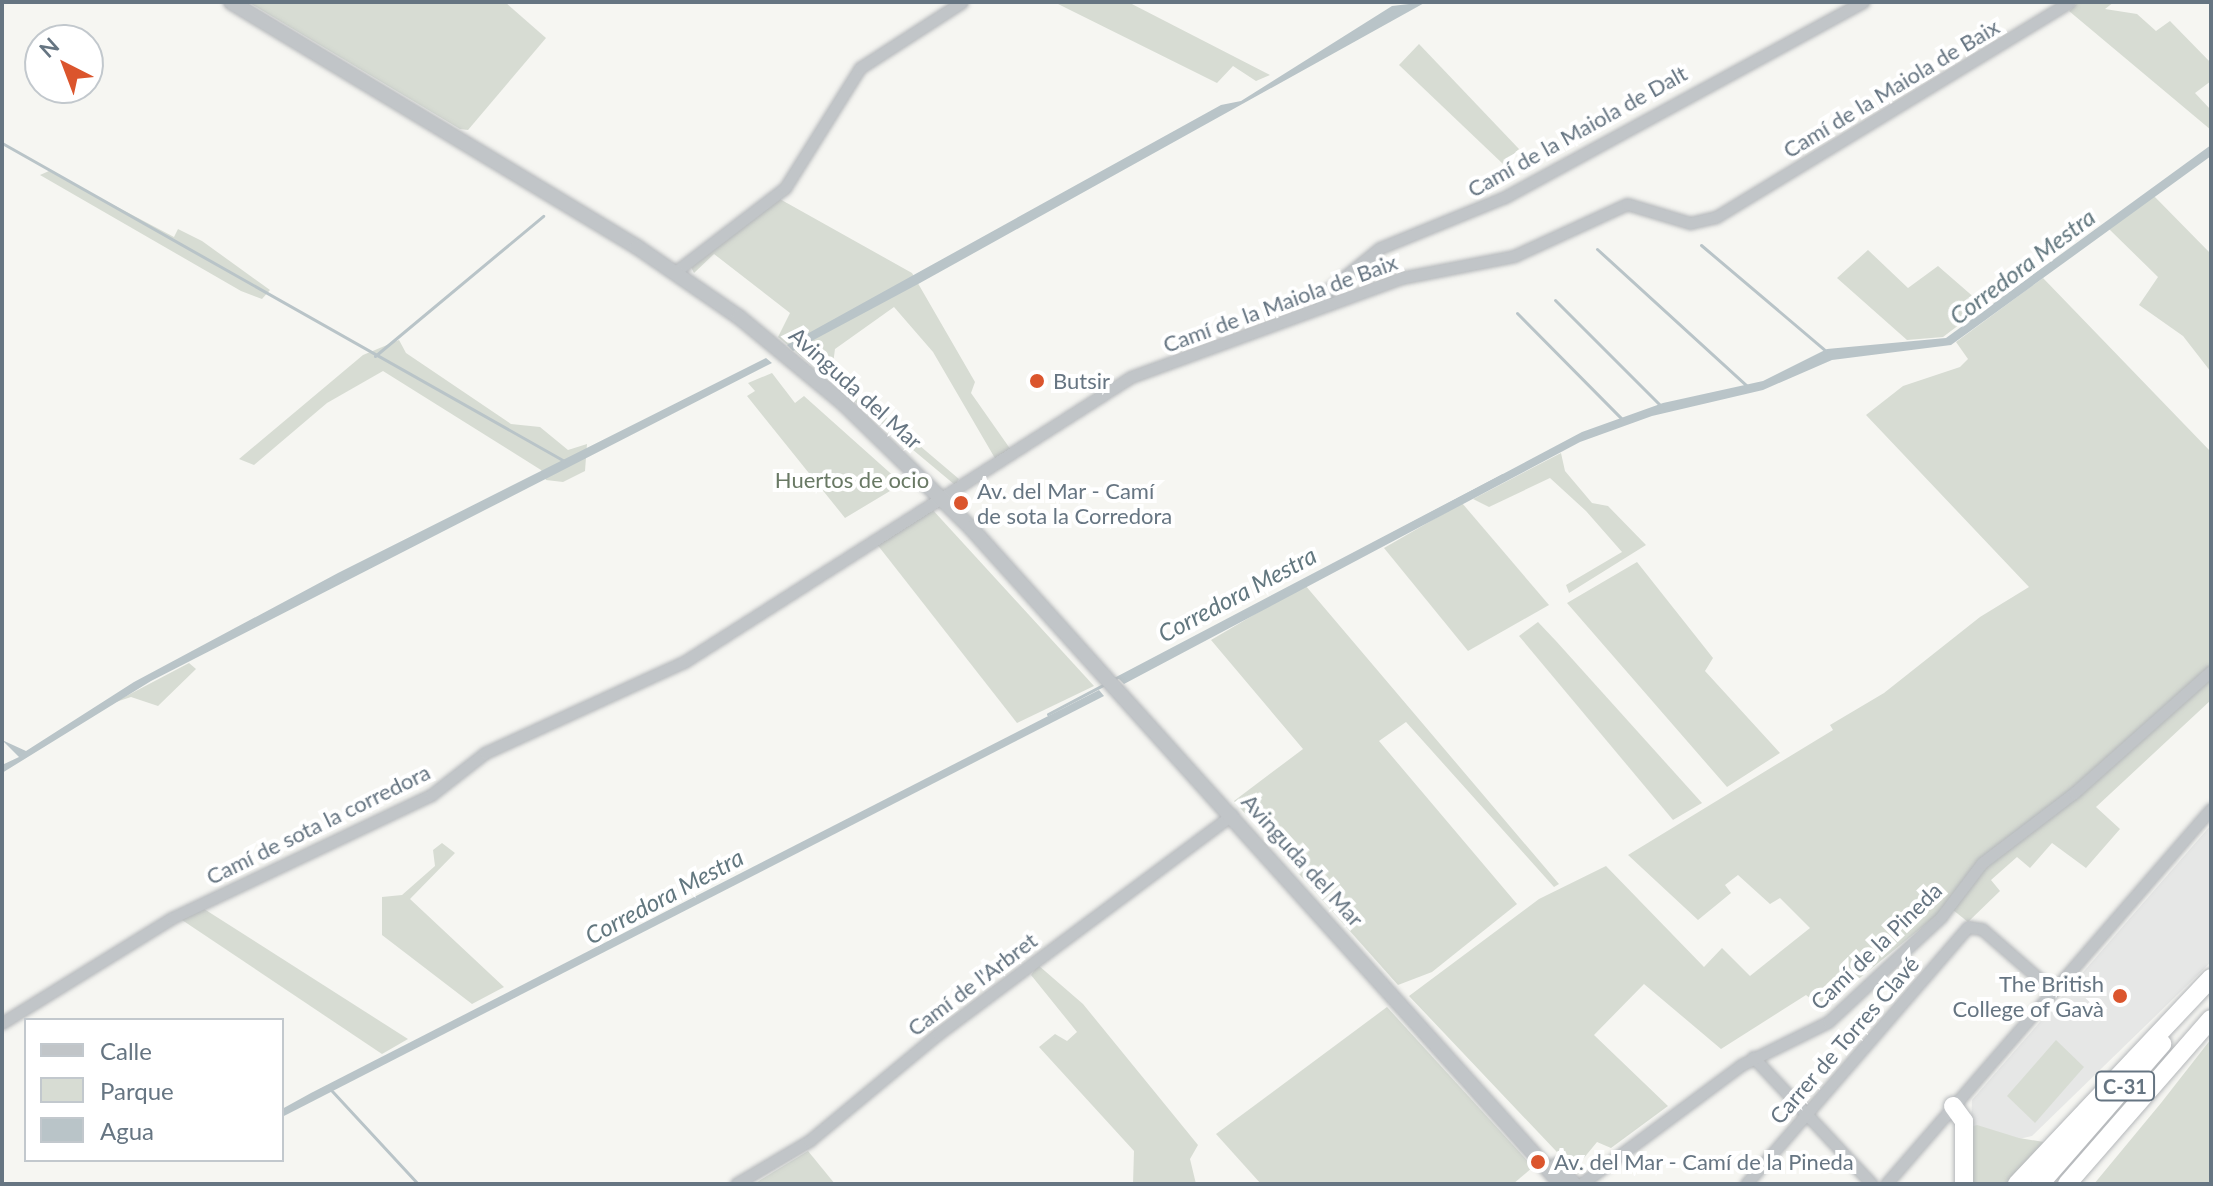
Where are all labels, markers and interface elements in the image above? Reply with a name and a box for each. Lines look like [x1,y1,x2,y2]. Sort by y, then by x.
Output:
street label: Camí de la Maiola de Baix [1778,13,2004,163]
north arrow [24,24,104,104]
text: N [34,32,64,63]
street label: Camí de la Maiola de Dalt [1463,60,1691,202]
water label: Corredora Mestra [1944,202,2100,330]
street label: Camí de la Maiola de Baix [1159,248,1401,358]
street label: Avinguda del Mar [784,322,928,454]
place label: Butsir [1053,368,1110,394]
marker: Butsir [1028,372,1046,390]
park label: Huertos de ocio [775,467,929,493]
place label: Av. del Mar - Camí de sota la Corredora [977,477,1172,528]
marker: Av. del Mar - Camí de sota la Corredora [952,494,970,512]
water label: Corredora Mestra [1153,540,1321,648]
street label: Camí de sota la corredora [202,758,434,890]
street label: Avinguda del Mar [1237,788,1369,932]
water label: Corredora Mestra [580,842,748,950]
street label: Camí de la Pineda [1805,877,1947,1015]
street label: Camí de l'Arbret [902,927,1042,1041]
street label: Carrer de Torres Clavé [1764,950,1924,1130]
place label: The British College of Gavà [1952,970,2104,1022]
marker: The British College of Gavà [2111,987,2129,1005]
legend [24,1018,284,1162]
text: Calle [100,1036,152,1065]
road number: C-31 [2095,1070,2155,1102]
text: Parque [100,1076,174,1105]
text: Agua [100,1116,154,1145]
place label: Av. del Mar - Camí de la Pineda [1554,1149,1854,1175]
marker: Av. del Mar - Camí de la Pineda [1529,1153,1547,1171]

